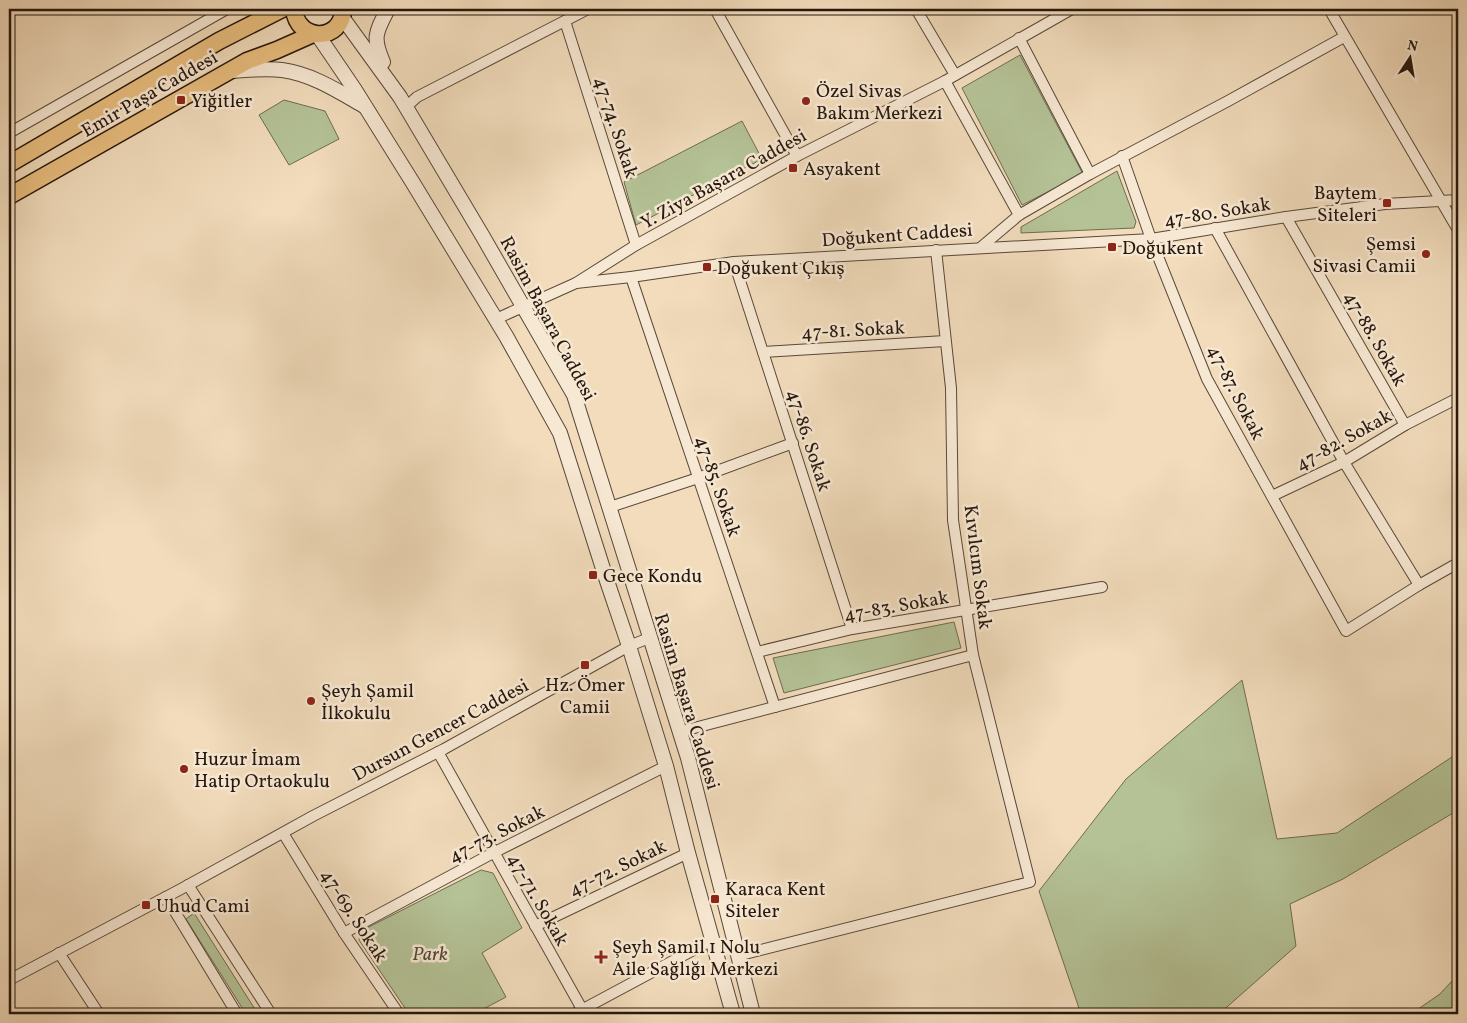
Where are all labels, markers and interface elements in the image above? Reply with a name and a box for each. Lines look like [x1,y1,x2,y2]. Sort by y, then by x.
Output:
north arrow [1384,32,1434,82]
text: N [1405,36,1419,57]
street label: Emir Paşa Caddesi [77,45,223,144]
street label: 47-74. Sokak [586,74,644,182]
place label: Özel Sivas Bakım Merkezi [816,79,943,127]
place label: Yiğitler [191,89,252,115]
marker: Yiğitler [175,94,187,106]
marker: Özel Sivas Bakım Merkezi [800,95,812,107]
street label: Y. Ziya Başara Caddesi [636,123,812,236]
place label: Asyakent [803,157,881,183]
marker: Asyakent [787,162,799,174]
place label: Baytem Siteleri [1314,181,1377,229]
street label: 47-80. Sokak [1162,192,1273,234]
marker: Baytem Siteleri [1381,197,1393,209]
street label: Doğukent Caddesi [821,218,974,254]
street label: Rasim Başara Caddesi [493,232,602,406]
place label: Şemsi Sivasi Camii [1313,232,1416,280]
place label: Doğukent [1122,236,1204,262]
marker: Doğukent [1106,241,1118,253]
marker: Şemsi Sivasi Camii [1420,248,1432,260]
place label: Doğukent Çıkış [717,256,845,282]
marker: Doğukent Çıkış [701,261,713,273]
street label: 47-88. Sokak [1337,287,1412,391]
street label: 47-81. Sokak [801,315,906,347]
street label: 47-87. Sokak [1200,341,1270,445]
street label: 47-86. Sokak [779,386,837,495]
street label: 47-82. Sokak [1291,404,1397,478]
street label: 47-85. Sokak [688,433,747,541]
street label: Kıvılcım Sokak [956,503,998,631]
place label: Gece Kondu [603,564,702,590]
marker: Gece Kondu [587,569,599,581]
street label: 47-83. Sokak [842,585,951,629]
street label: Rasim Başara Caddesi [647,610,725,793]
marker: Hz. Ömer Camii [579,659,591,671]
street label: Dursun Gencer Caddesi [348,673,534,788]
place label: Hz. Ömer Camii [545,673,625,721]
place label: Şeyh Şamil İlkokulu [321,679,414,727]
marker: Şeyh Şamil İlkokulu [305,695,317,707]
place label: Huzur İmam Hatip Ortaokulu [194,747,330,795]
marker: Huzur İmam Hatip Ortaokulu [178,763,190,775]
street label: 47-73. Sokak [444,799,550,870]
street label: 47-72. Sokak [565,834,671,904]
street label: 47-71. Sokak [500,849,574,951]
street label: 47-69. Sokak [313,864,393,968]
place label: Karaca Kent Siteler [725,877,826,925]
marker: Karaca Kent Siteler [709,893,721,905]
place label: Uhud Cami [156,894,250,920]
marker: Uhud Cami [140,899,152,911]
place label: Şeyh Şamil 1 Nolu Aile Sağlığı Merkezi [612,935,779,983]
park label: Park [412,942,448,968]
marker: Şeyh Şamil 1 Nolu Aile Sağlığı Merkezi [594,950,608,964]

